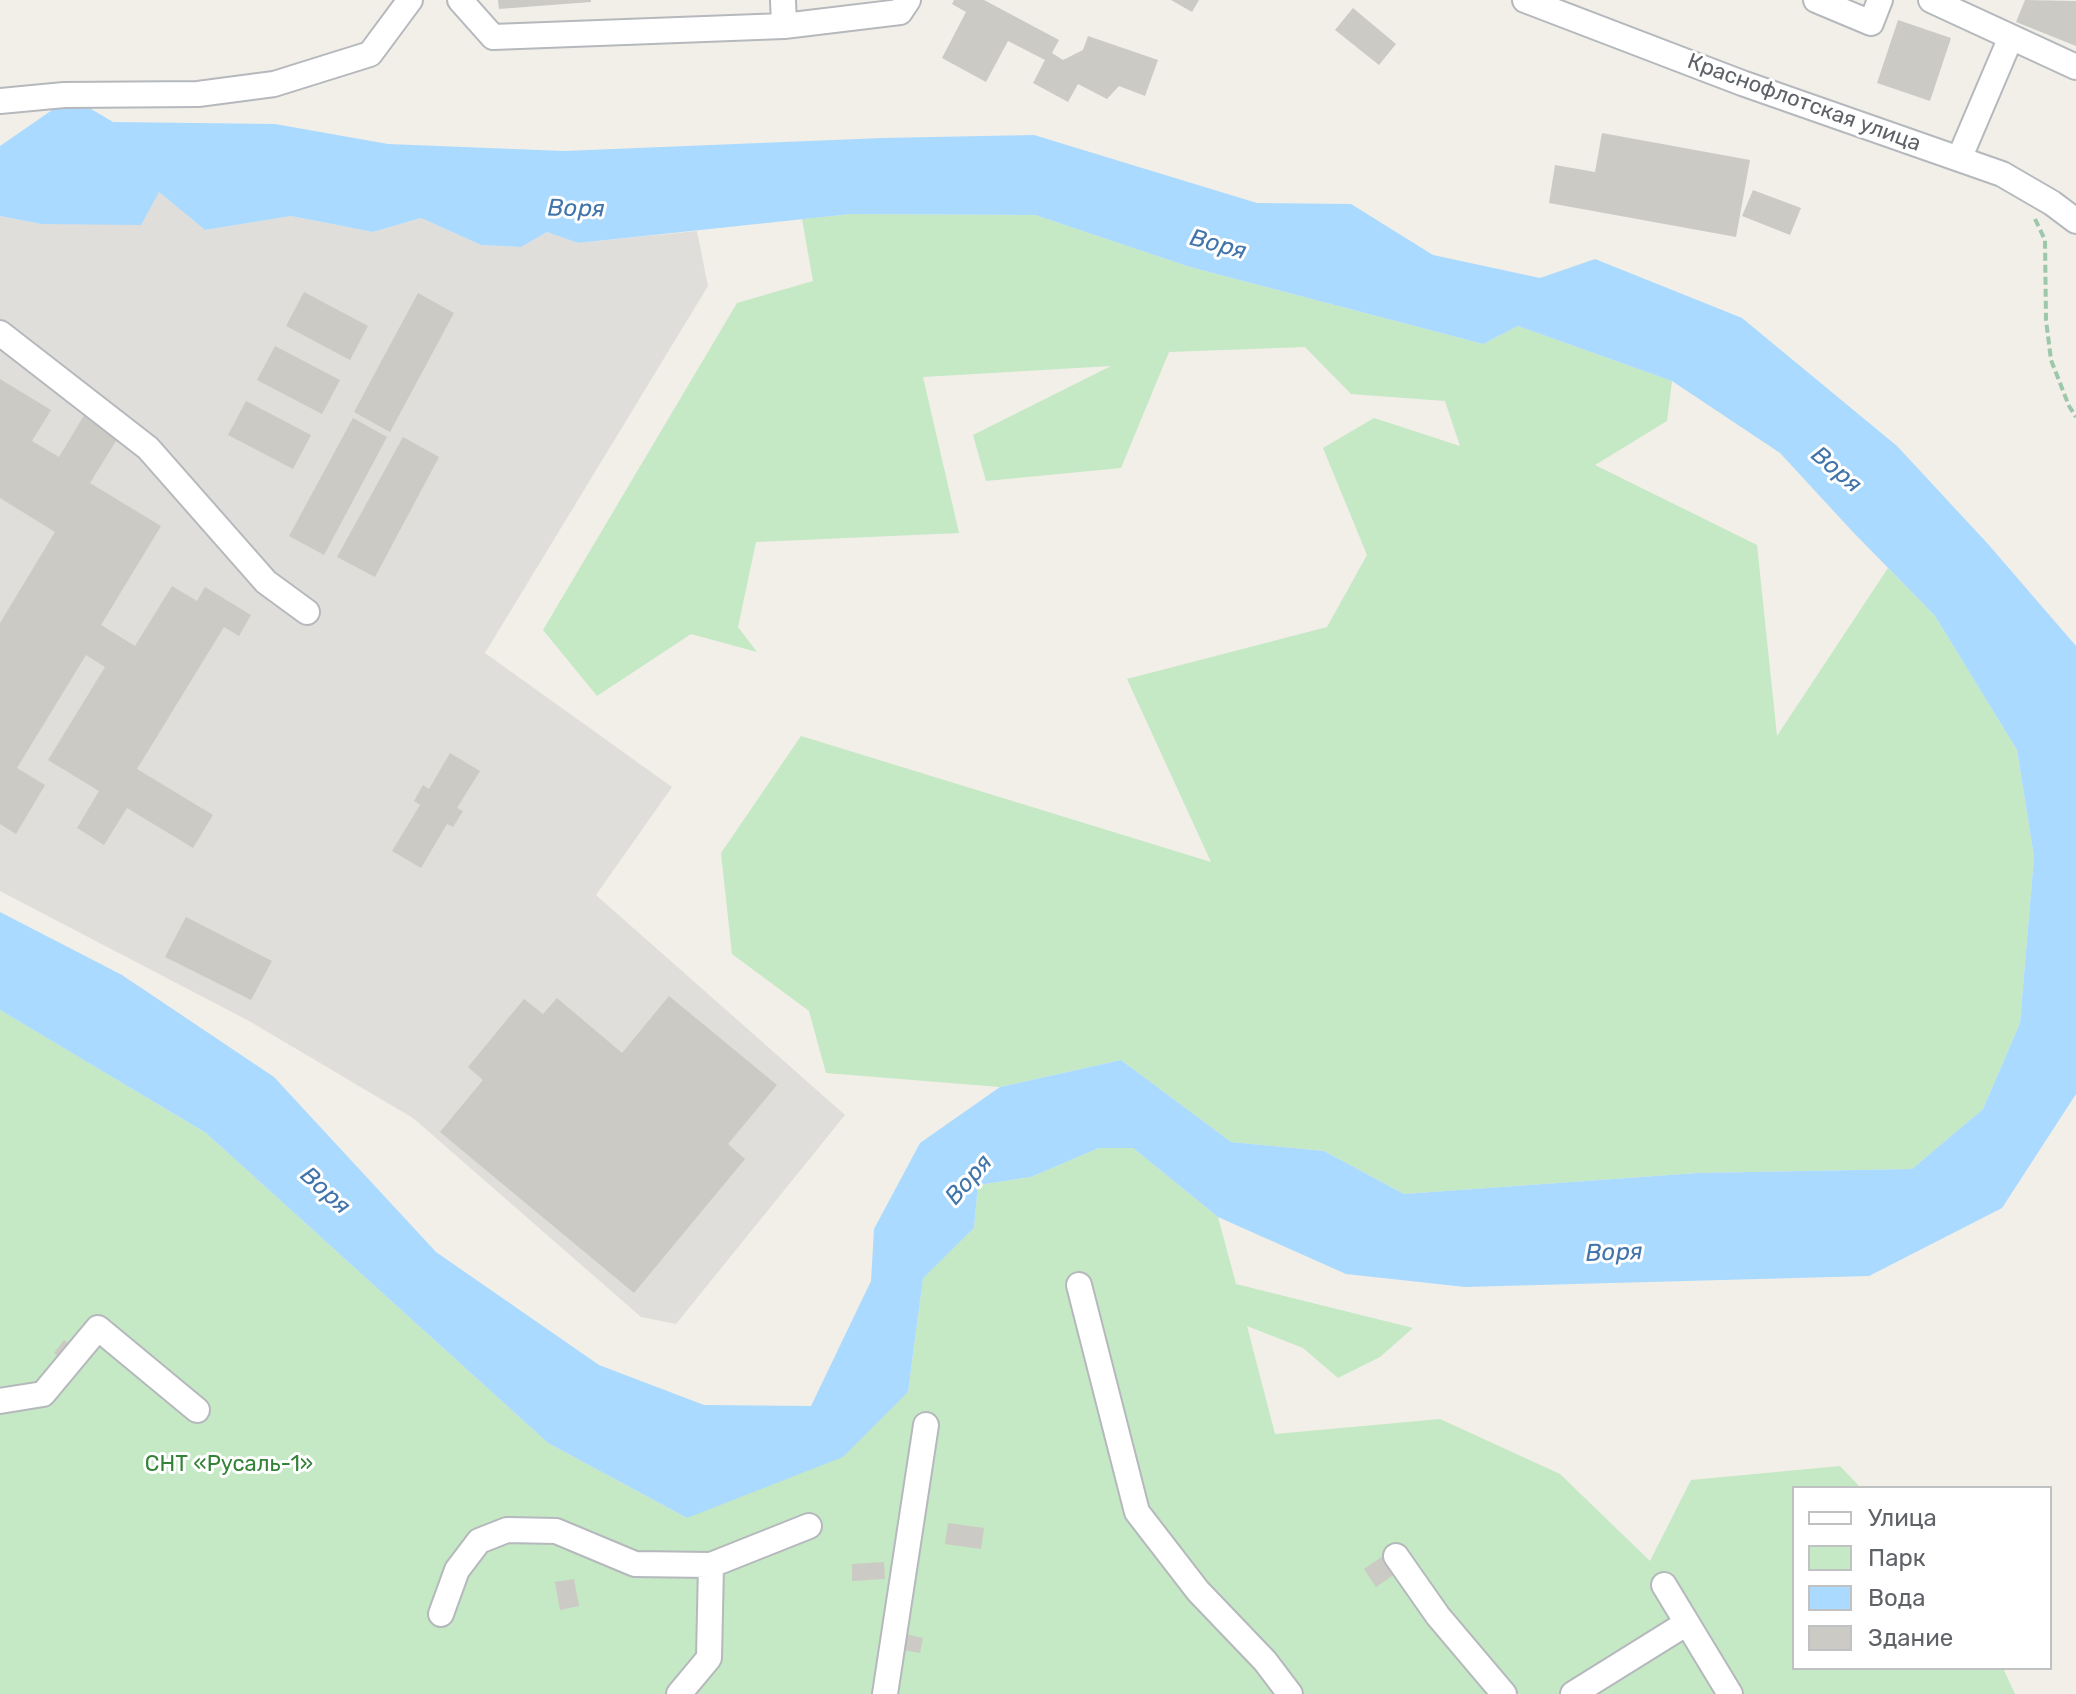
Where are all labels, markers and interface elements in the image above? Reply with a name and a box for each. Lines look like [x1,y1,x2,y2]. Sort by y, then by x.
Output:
street label: Краснофлотская улица [1684,48,1924,158]
water label: Воря [547,194,605,224]
water label: Воря [1187,224,1249,266]
water label: Воря [1805,441,1867,499]
water label: Воря [939,1149,999,1211]
water label: Воря [294,1161,356,1221]
water label: Воря [1585,1238,1643,1268]
park label: СНТ «Русаль-1» [145,1452,313,1478]
legend [1792,1486,2052,1670]
text: Улица [1868,1504,1937,1532]
text: Парк [1868,1544,1926,1572]
text: Вода [1868,1584,1925,1612]
text: Здание [1868,1624,1953,1652]

